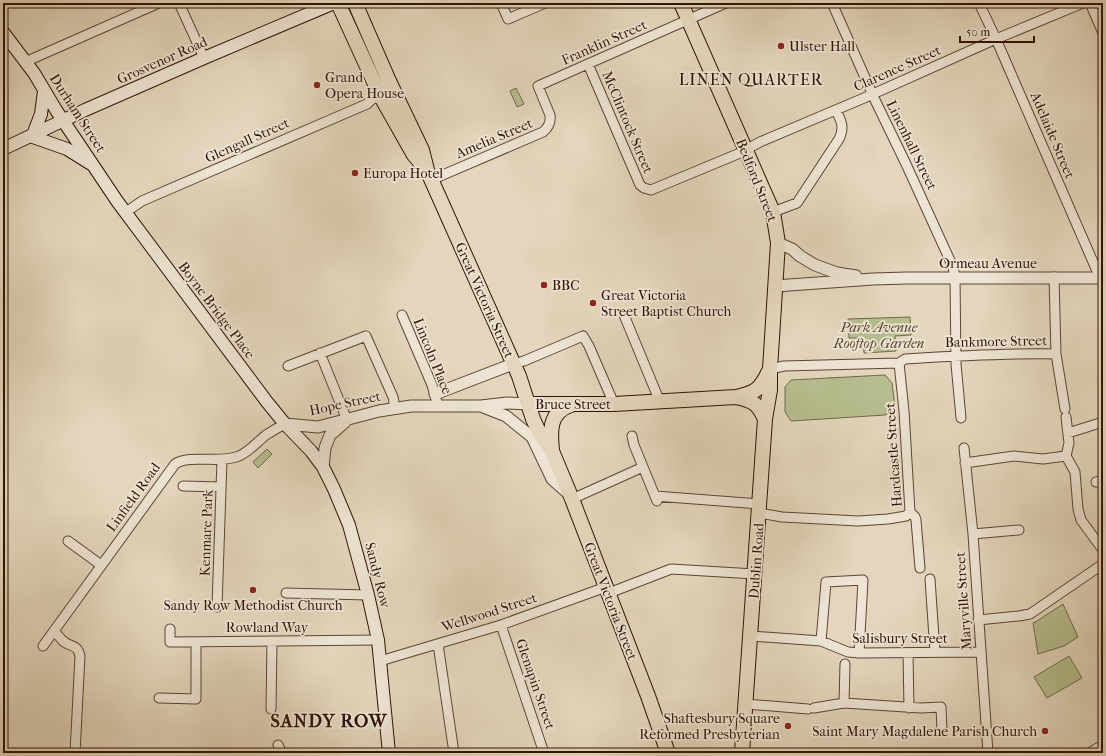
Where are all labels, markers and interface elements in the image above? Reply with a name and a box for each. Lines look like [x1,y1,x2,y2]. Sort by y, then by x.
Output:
street label: Franklin Street [559,16,649,69]
scale bar [960,18,1034,44]
text: 50 m [966,25,990,39]
street label: Grosvenor Road [114,33,210,88]
place label: Ulster Hall [789,38,855,55]
marker: Ulster Hall [776,41,786,51]
street label: Clarence Street [851,42,943,95]
street label: McClintock Street [598,68,657,176]
place label: Grand Opera House [325,69,404,102]
district label: LINEN QUARTER [679,70,824,89]
street label: Durham Street [46,71,109,156]
marker: Grand Opera House [312,80,322,90]
street label: Adelaide Street [1026,88,1078,181]
street label: Linenhall Street [882,98,941,193]
street label: Glengall Street [202,114,292,167]
street label: Amelia Street [452,115,535,163]
street label: Bedford Street [732,136,781,224]
place label: Europa Hotel [363,165,443,182]
marker: Europa Hotel [350,168,360,178]
street label: Great Victoria Street [451,240,518,361]
street label: Ormeau Avenue [939,255,1037,272]
street label: Boyne Bridge Place [175,258,259,362]
place label: BBC [552,277,580,294]
marker: BBC [539,280,549,290]
place label: Great Victoria Street Baptist Church [601,287,731,320]
marker: Great Victoria Street Baptist Church [588,298,598,308]
street label: Lincoln Place [410,316,456,397]
park label: Park Avenue Rooftop Garden [833,319,925,352]
street label: Bankmore Street [945,332,1047,351]
street label: Hope Street [308,388,382,419]
street label: Bruce Street [535,396,611,413]
street label: Hardcastle Street [881,402,906,508]
street label: Linfield Road [103,459,164,535]
street label: Kenmare Park [196,489,217,577]
street label: Dublin Road [745,522,768,600]
street label: Great Victoria Street [580,540,641,663]
street label: Sandy Row [361,541,394,610]
street label: Maryville Street [952,551,975,651]
marker: Sandy Row Methodist Church [248,585,258,595]
street label: Wellwood Street [438,589,539,636]
place label: Sandy Row Methodist Church [163,597,343,614]
street label: Rowland Way [226,619,309,636]
street label: Salisbury Street [852,630,948,647]
street label: Glenapin Street [512,637,559,732]
place label: Shaftesbury Square Reformed Presbyterian [639,710,780,743]
district label: SANDY ROW [271,711,388,732]
marker: Shaftesbury Square Reformed Presbyterian [783,721,793,731]
place label: Saint Mary Magdalene Parish Church [812,723,1037,740]
marker: Saint Mary Magdalene Parish Church [1040,726,1050,736]

